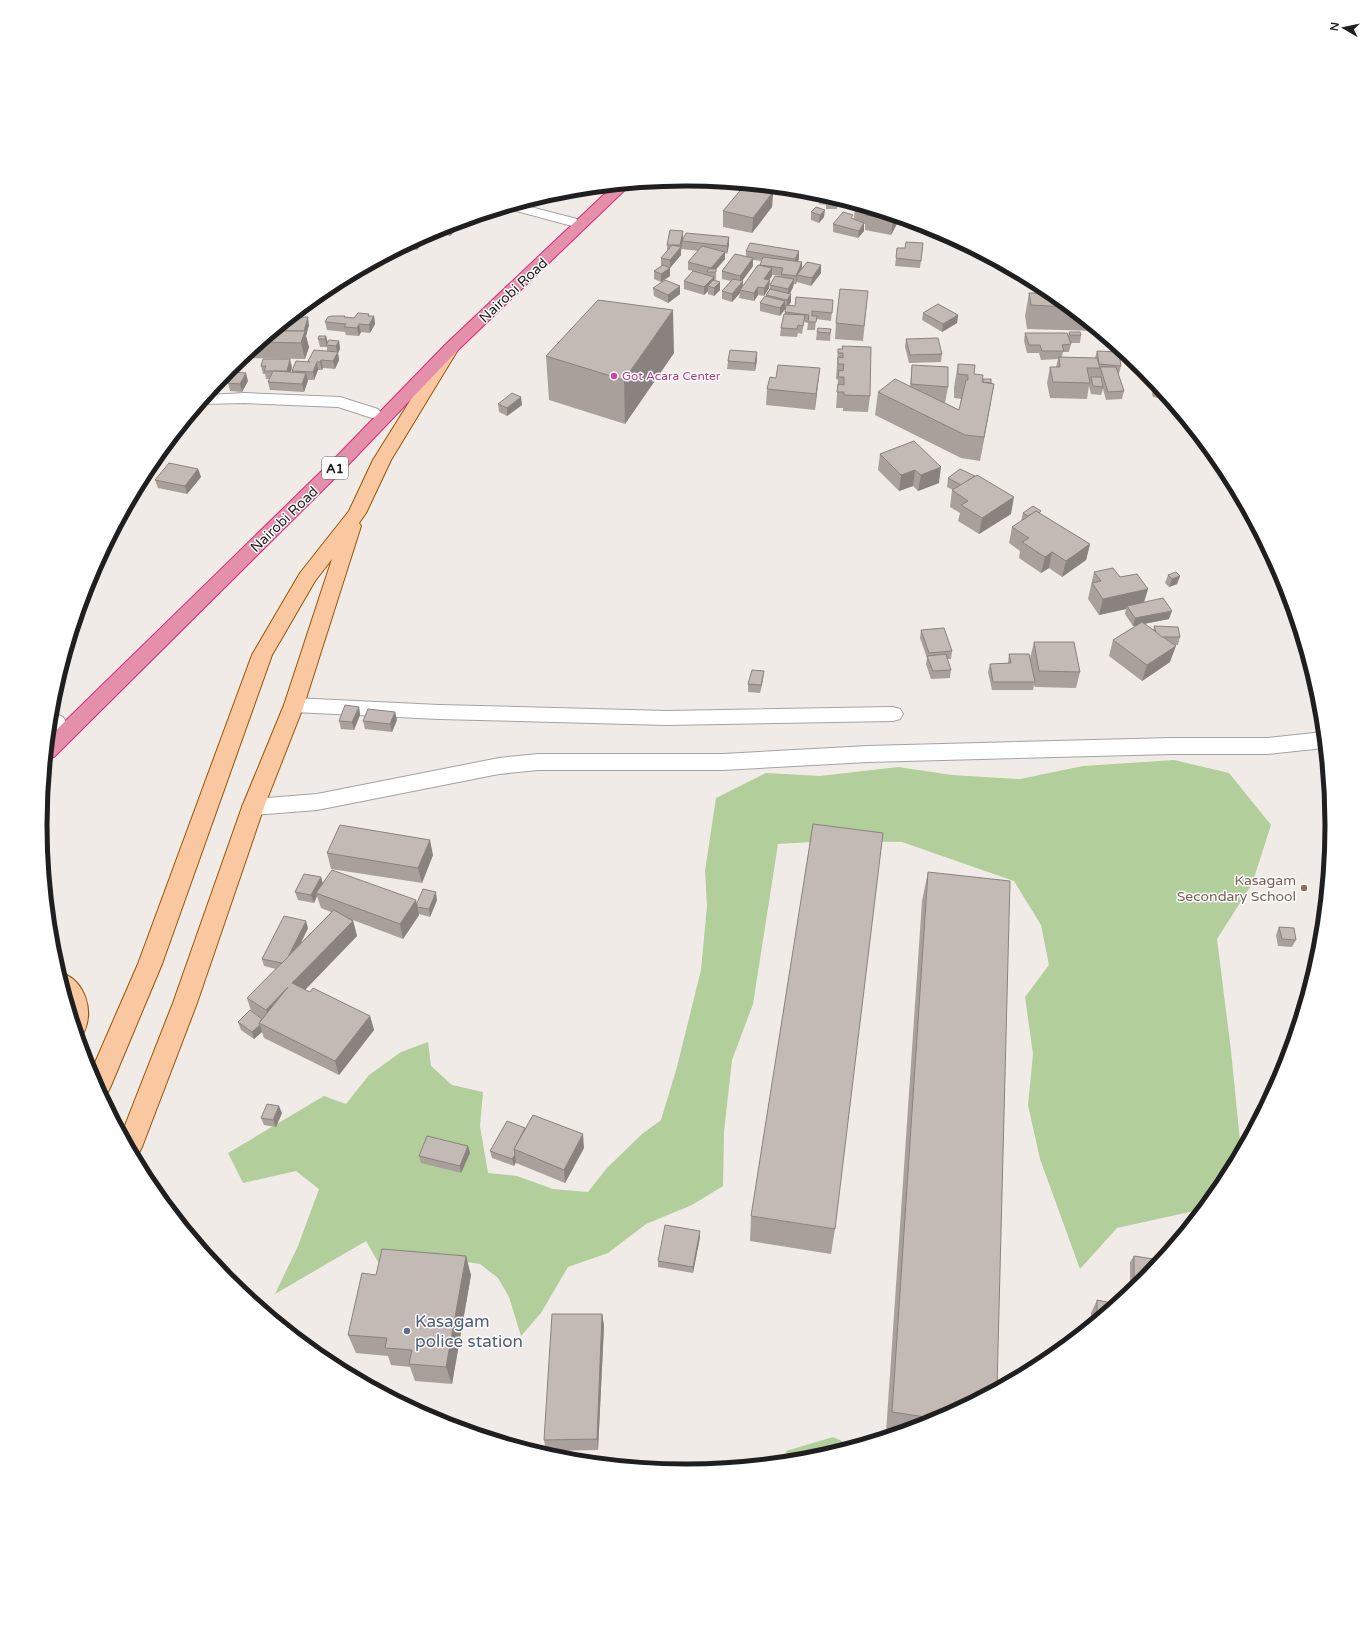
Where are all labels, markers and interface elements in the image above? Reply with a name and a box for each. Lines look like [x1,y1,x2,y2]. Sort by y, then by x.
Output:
north arrow [1324,8,1364,48]
text: N [1328,21,1342,32]
street label: Nairobi Road [476,254,551,326]
place label: Got Acara Center [622,369,721,383]
marker: Got Acara Center [609,371,619,381]
road number: A1 [322,457,348,479]
street label: Nairobi Road [247,483,322,556]
place label: Kasagam Secondary School [1177,872,1296,905]
marker: Kasagam Secondary School [1299,883,1309,893]
place label: Kasagam police station [415,1311,523,1352]
marker: Kasagam police station [402,1326,412,1336]

